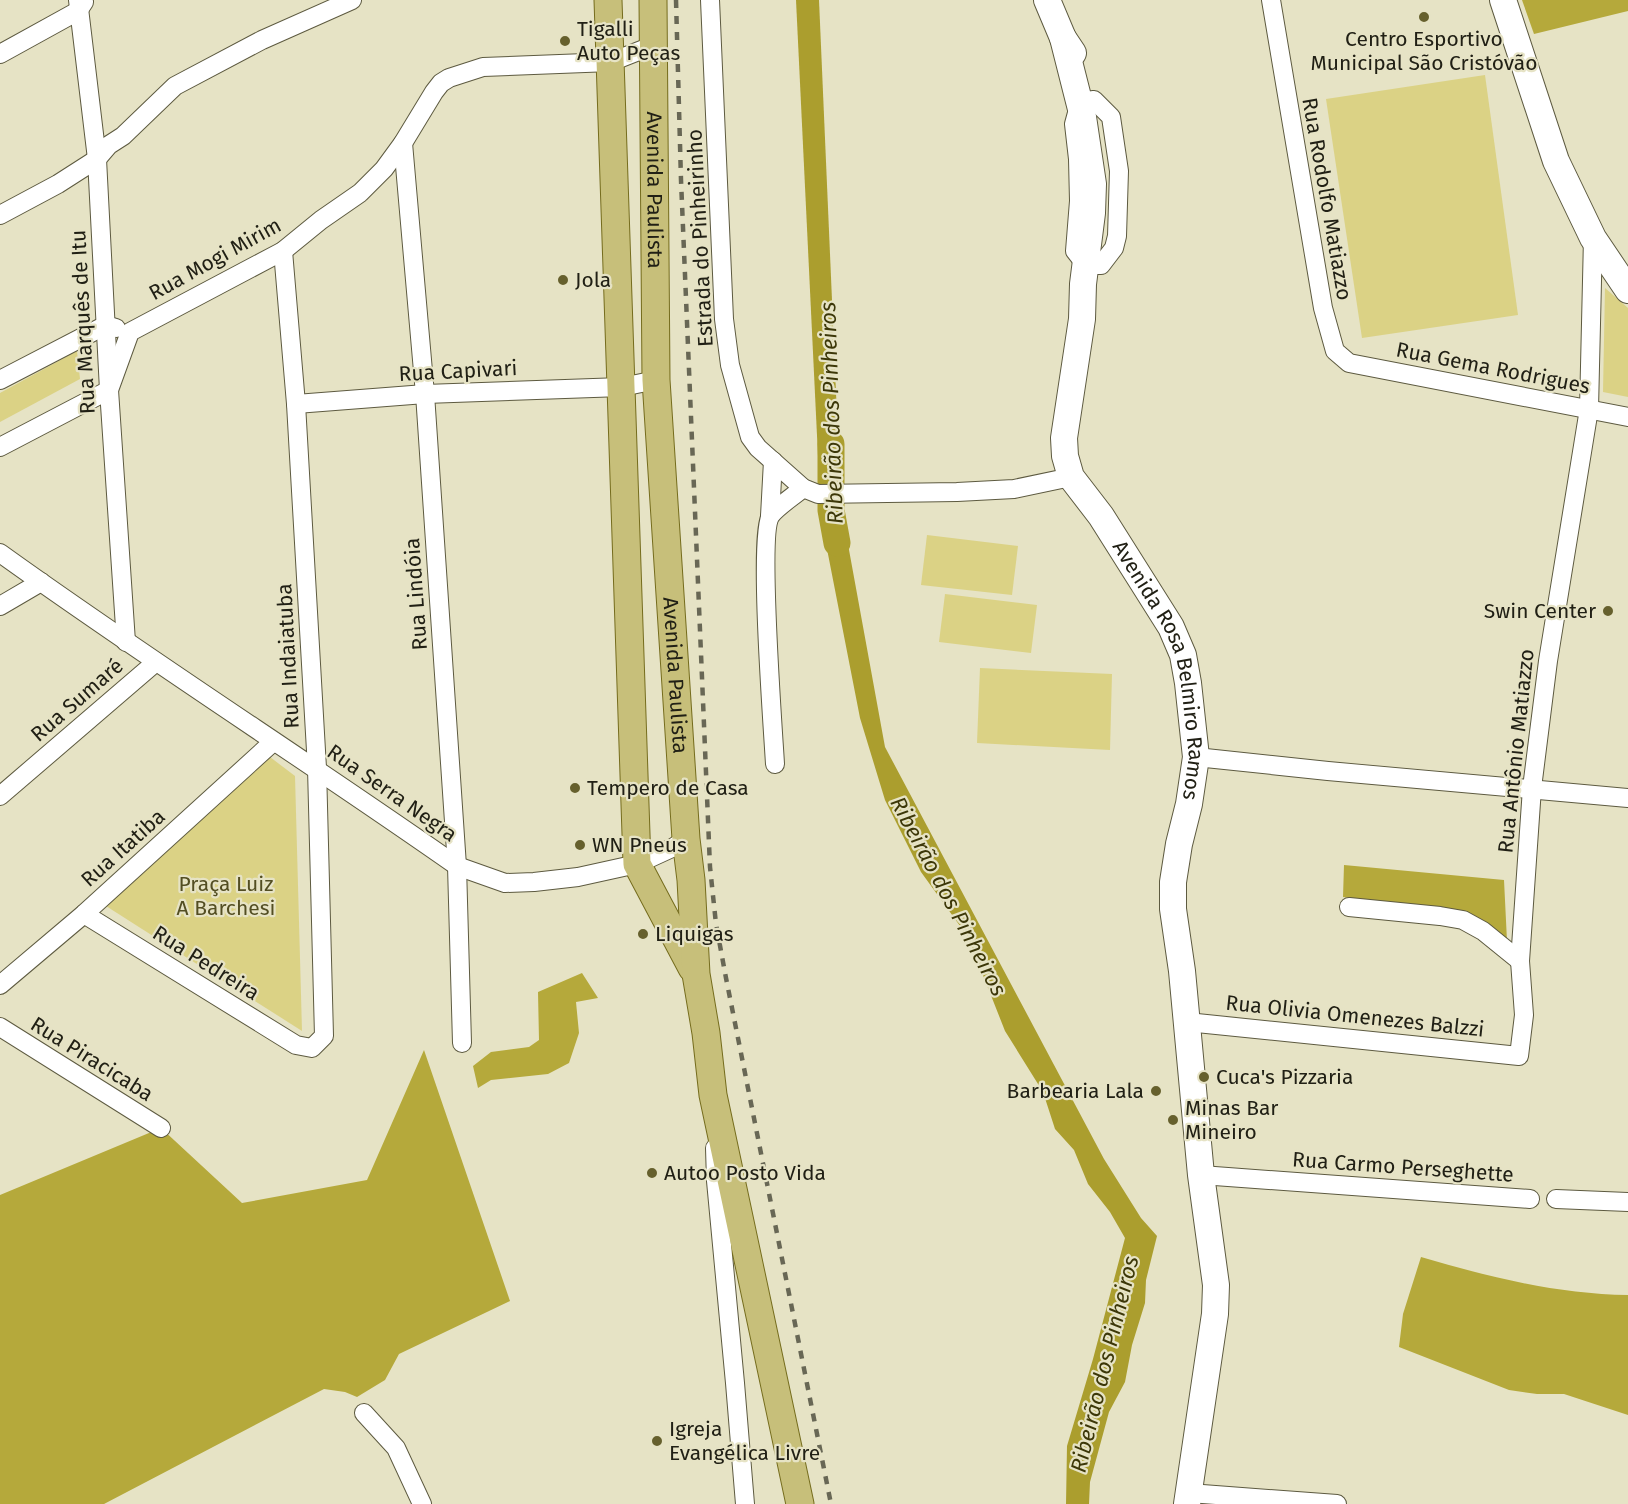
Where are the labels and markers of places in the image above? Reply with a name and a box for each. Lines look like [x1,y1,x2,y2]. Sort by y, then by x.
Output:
marker: Centro Esportivo Municipal São Cristóvão [1417,10,1431,24]
place label: Tigalli Auto Peças [577,16,680,66]
place label: Centro Esportivo Municipal São Cristóvão [1310,26,1538,76]
marker: Tigalli Auto Peças [558,34,572,48]
place label: Jola [575,267,611,293]
marker: Jola [556,273,570,287]
place label: Swin Center [1484,598,1596,624]
marker: Swin Center [1601,604,1615,618]
place label: Tempero de Casa [587,775,749,801]
marker: Tempero de Casa [568,781,582,795]
place label: WN Pneus [592,832,687,858]
marker: WN Pneus [573,838,587,852]
place label: Liquigas [655,921,734,947]
marker: Liquigas [636,927,650,941]
place label: Cuca's Pizzaria [1216,1064,1353,1090]
marker: Cuca's Pizzaria [1197,1070,1211,1084]
place label: Barbearia Lala [1007,1078,1144,1104]
marker: Barbearia Lala [1149,1084,1163,1098]
place label: Minas Bar Mineiro [1185,1095,1278,1145]
marker: Minas Bar Mineiro [1166,1113,1180,1127]
place label: Autoo Posto Vida [664,1160,826,1186]
marker: Autoo Posto Vida [645,1166,659,1180]
place label: Igreja Evangélica Livre [669,1416,820,1466]
marker: Igreja Evangélica Livre [650,1434,664,1448]

